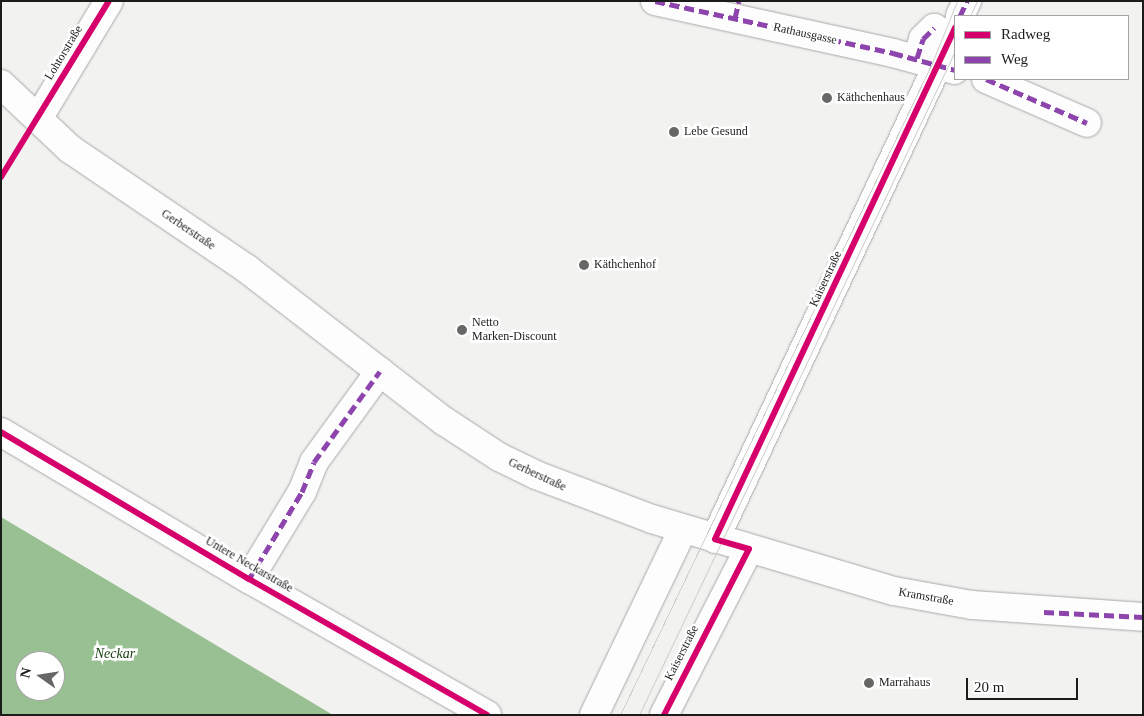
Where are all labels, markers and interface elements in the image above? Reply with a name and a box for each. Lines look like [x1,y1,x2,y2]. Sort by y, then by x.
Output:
legend [954,15,1129,80]
street label: Rathausgasse [772,20,838,48]
street label: Lohtorstraße [42,23,86,83]
text: Radweg [1001,26,1050,42]
text: Weg [1001,51,1028,67]
place label: Käthchenhaus [837,91,905,105]
marker: Käthchenhaus [821,92,833,104]
place label: Lebe Gesund [684,125,748,139]
marker: Lebe Gesund [668,126,680,138]
street label: Gerberstraße [158,207,218,253]
street label: Kaiserstraße [807,249,845,309]
place label: Käthchenhof [594,258,656,272]
marker: Käthchenhof [578,259,590,271]
place label: Netto Marken-Discount [472,316,557,344]
marker: Netto Marken-Discount [456,324,468,336]
street label: Gerberstraße [506,455,568,495]
street label: Untere Neckarstraße [203,534,295,596]
street label: Kramstraße [897,585,955,609]
street label: Kaiserstraße [662,623,702,683]
water label: Neckar [95,646,135,662]
north arrow [15,651,65,701]
text: N [17,666,34,679]
scale bar [969,668,1082,700]
place label: Marrahaus [879,676,930,690]
marker: Marrahaus [863,677,875,689]
text: 20 m [974,679,1004,695]

